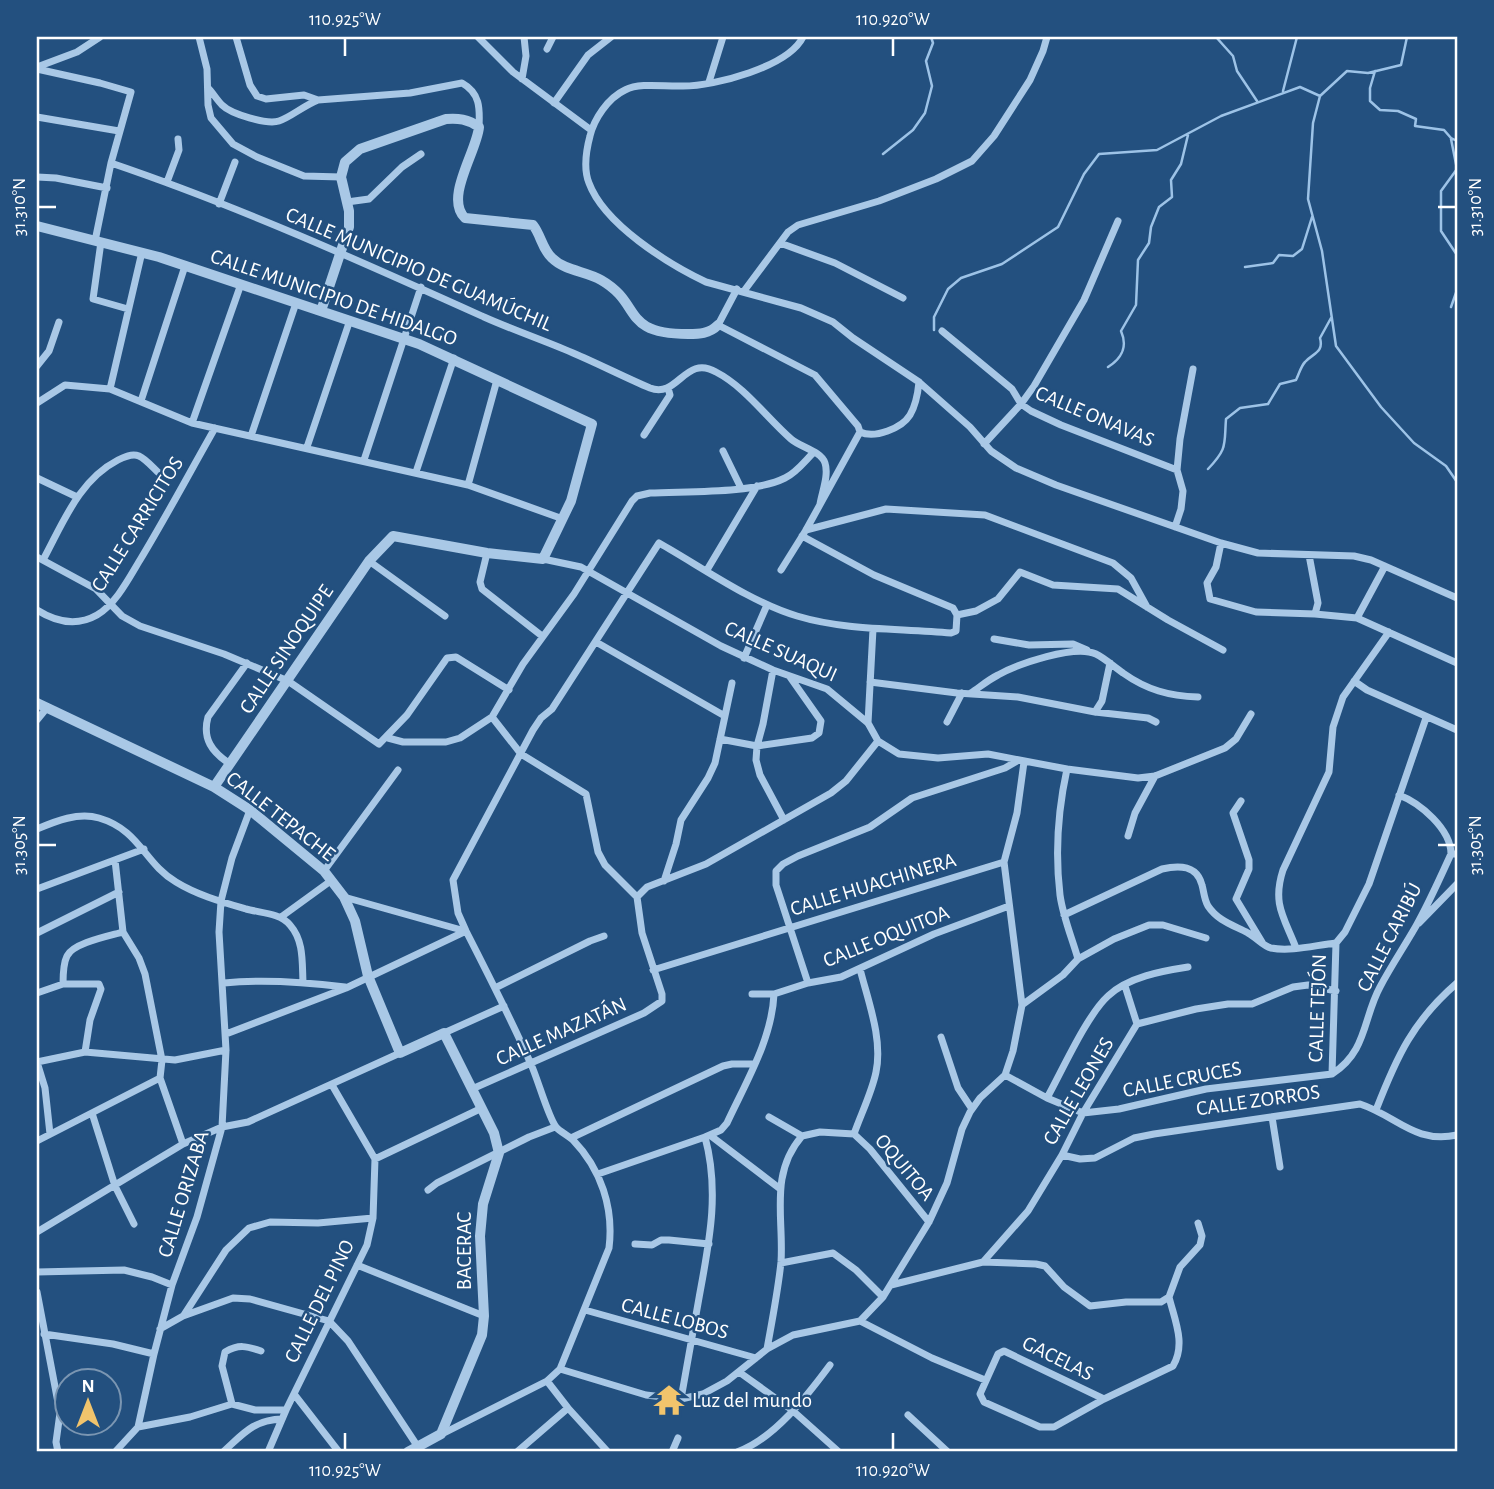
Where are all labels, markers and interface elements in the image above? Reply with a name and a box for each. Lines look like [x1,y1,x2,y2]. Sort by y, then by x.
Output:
text: 110.925°W [309,11,381,29]
text: 110.920°W [856,11,930,29]
text: 31.310°N [11,178,29,236]
text: 31.310°N [1467,178,1485,236]
street label: CALLE MUNICIPIO DE GUAMÚCHIL [283,202,556,335]
street label: CALLE MUNICIPIO DE HIDALGO [208,245,460,350]
street label: CALLE ONAVAS [1032,382,1157,451]
street label: CALLE CARRICITOS [88,453,187,595]
street label: CALLE SINOQUIPE [236,581,337,717]
street label: CALLE SUAQUI [721,617,840,686]
street label: CALLE TEPACHE [222,768,339,865]
text: 31.305°N [11,815,29,875]
text: 31.305°N [1467,815,1485,875]
street label: CALLE HUACHINERA [788,849,959,920]
street label: CALLE CARIBÚ [1351,879,1426,995]
street label: CALLE OQUITOA [820,902,952,971]
street label: CALLE TEJÓN [1303,953,1330,1063]
street label: CALLE MAZATÁN [492,991,630,1070]
street label: CALLE LEONES [1039,1034,1118,1149]
street label: CALLE CRUCES [1121,1058,1243,1101]
street label: CALLE ZORROS [1195,1081,1321,1120]
street label: CALLE ORIZABA [154,1128,213,1260]
street label: OQUITOA [871,1130,938,1205]
street label: BACERAC [454,1212,475,1290]
street label: CALLE DEL PINO [281,1236,358,1366]
street label: CALLE LOBOS [619,1294,731,1343]
street label: GACELAS [1019,1332,1097,1385]
north arrow [52,1366,122,1436]
text: N [81,1377,95,1396]
temple icon: Luz del mundo [652,1383,686,1417]
place label: Luz del mundo [692,1390,812,1411]
text: 110.925°W [309,1462,381,1480]
text: 110.920°W [856,1462,930,1480]

